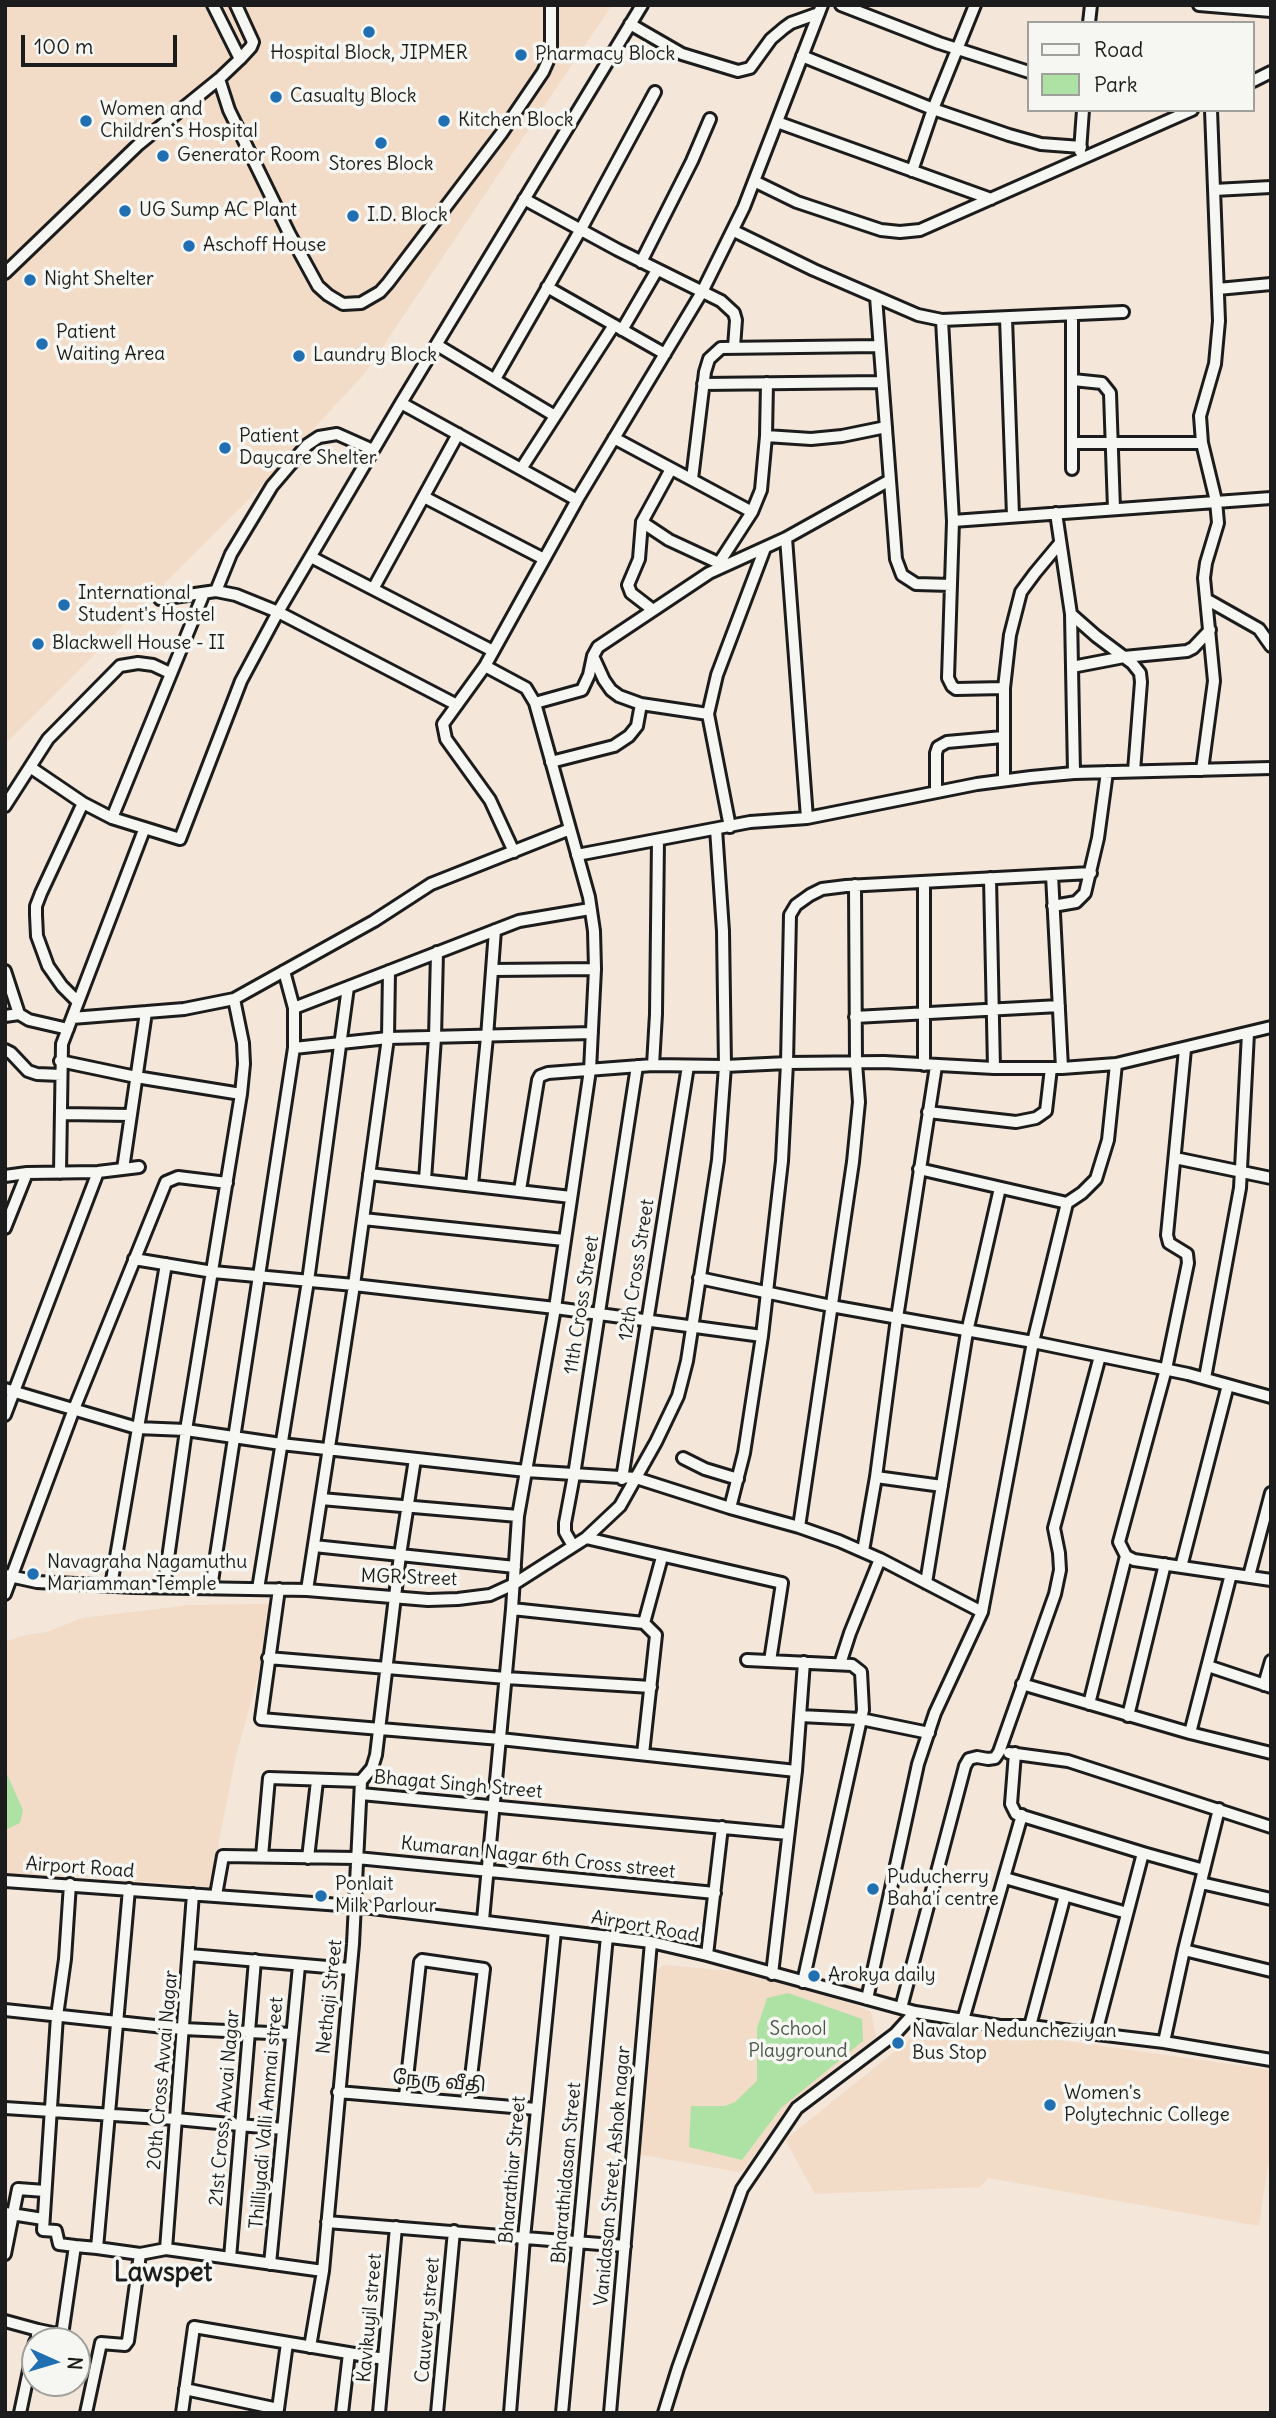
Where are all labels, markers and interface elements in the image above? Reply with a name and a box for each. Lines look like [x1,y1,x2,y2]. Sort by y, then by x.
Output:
scale bar [24,21,180,65]
legend [1028,21,1255,112]
marker: Hospital Block, JIPMER [361,24,377,40]
text: 100 m [34,33,93,60]
text: Road [1094,36,1143,63]
place label: Hospital Block, JIPMER [270,43,468,65]
place label: Pharmacy Block [535,44,675,66]
marker: Pharmacy Block [513,47,529,63]
text: Park [1094,71,1137,98]
place label: Casualty Block [290,86,416,108]
marker: Casualty Block [268,89,284,105]
place label: Women and Children's Hospital [100,99,258,143]
place label: Kitchen Block [458,110,574,132]
marker: Women and Children's Hospital [78,113,94,129]
marker: Kitchen Block [436,113,452,129]
marker: Stores Block [373,135,389,151]
place label: Generator Room [177,145,320,167]
marker: Generator Room [155,148,171,164]
place label: Stores Block [329,154,433,176]
place label: UG Sump AC Plant [139,200,297,222]
marker: UG Sump AC Plant [117,203,133,219]
place label: I.D. Block [367,205,448,227]
marker: I.D. Block [345,208,361,224]
place label: Aschoff House [203,235,326,257]
marker: Aschoff House [181,238,197,254]
place label: Night Shelter [44,269,154,291]
marker: Night Shelter [22,272,38,288]
place label: Patient Waiting Area [56,322,165,366]
marker: Patient Waiting Area [34,336,50,352]
place label: Laundry Block [313,345,437,367]
marker: Laundry Block [291,348,307,364]
place label: Patient Daycare Shelter [239,426,377,470]
marker: Patient Daycare Shelter [217,440,233,456]
place label: International Student's Hostel [78,583,215,627]
marker: International Student's Hostel [56,597,72,613]
place label: Blackwell House - II [52,633,225,655]
marker: Blackwell House - II [30,636,46,652]
street label: 12th Cross Street [615,1198,659,1342]
street label: 11th Cross Street [560,1234,604,1376]
place label: Navagraha Nagamuthu Mariamman Temple [47,1552,247,1596]
street label: MGR Street [360,1565,458,1591]
marker: Navagraha Nagamuthu Mariamman Temple [25,1566,41,1582]
street label: Bhagat Singh Street [373,1766,543,1804]
street label: Kumaran Nagar 6th Cross street [400,1832,676,1884]
street label: Airport Road [25,1853,135,1883]
place label: Puducherry Baha'i centre [887,1867,999,1911]
place label: Ponlait Milk Parlour [335,1874,436,1918]
marker: Puducherry Baha'i centre [865,1881,881,1897]
marker: Ponlait Milk Parlour [313,1888,329,1904]
street label: Airport Road [589,1906,701,1948]
street label: Nethaji Street [313,1939,347,2055]
place label: Arokya daily [828,1965,936,1987]
marker: Arokya daily [806,1968,822,1984]
street label: 20th Cross Avvai Nagar [143,1969,183,2171]
street label: Thilliyadi Valli Ammai street [245,1996,289,2230]
street label: 21st Cross, Avvai Nagar [205,2009,245,2207]
park label: School Playground [748,2019,848,2063]
place label: Navalar Neduncheziyan Bus Stop [912,2021,1117,2065]
marker: Navalar Neduncheziyan Bus Stop [890,2035,906,2051]
street label: Vanidasan Street, Ashok nagar [590,2045,636,2307]
street label: நேரு வீதி [391,2067,487,2097]
street label: Bharathidasan Street [548,2081,586,2265]
place label: Women's Polytechnic College [1064,2083,1230,2127]
street label: Bharathiar Street [495,2095,531,2245]
marker: Women's Polytechnic College [1042,2097,1058,2113]
street label: Kavikuyil street [353,2252,387,2384]
street label: Cauvery street [411,2256,445,2384]
district label: Lawspet [114,2258,212,2290]
north arrow [21,2327,91,2397]
text: N [63,2356,87,2371]

